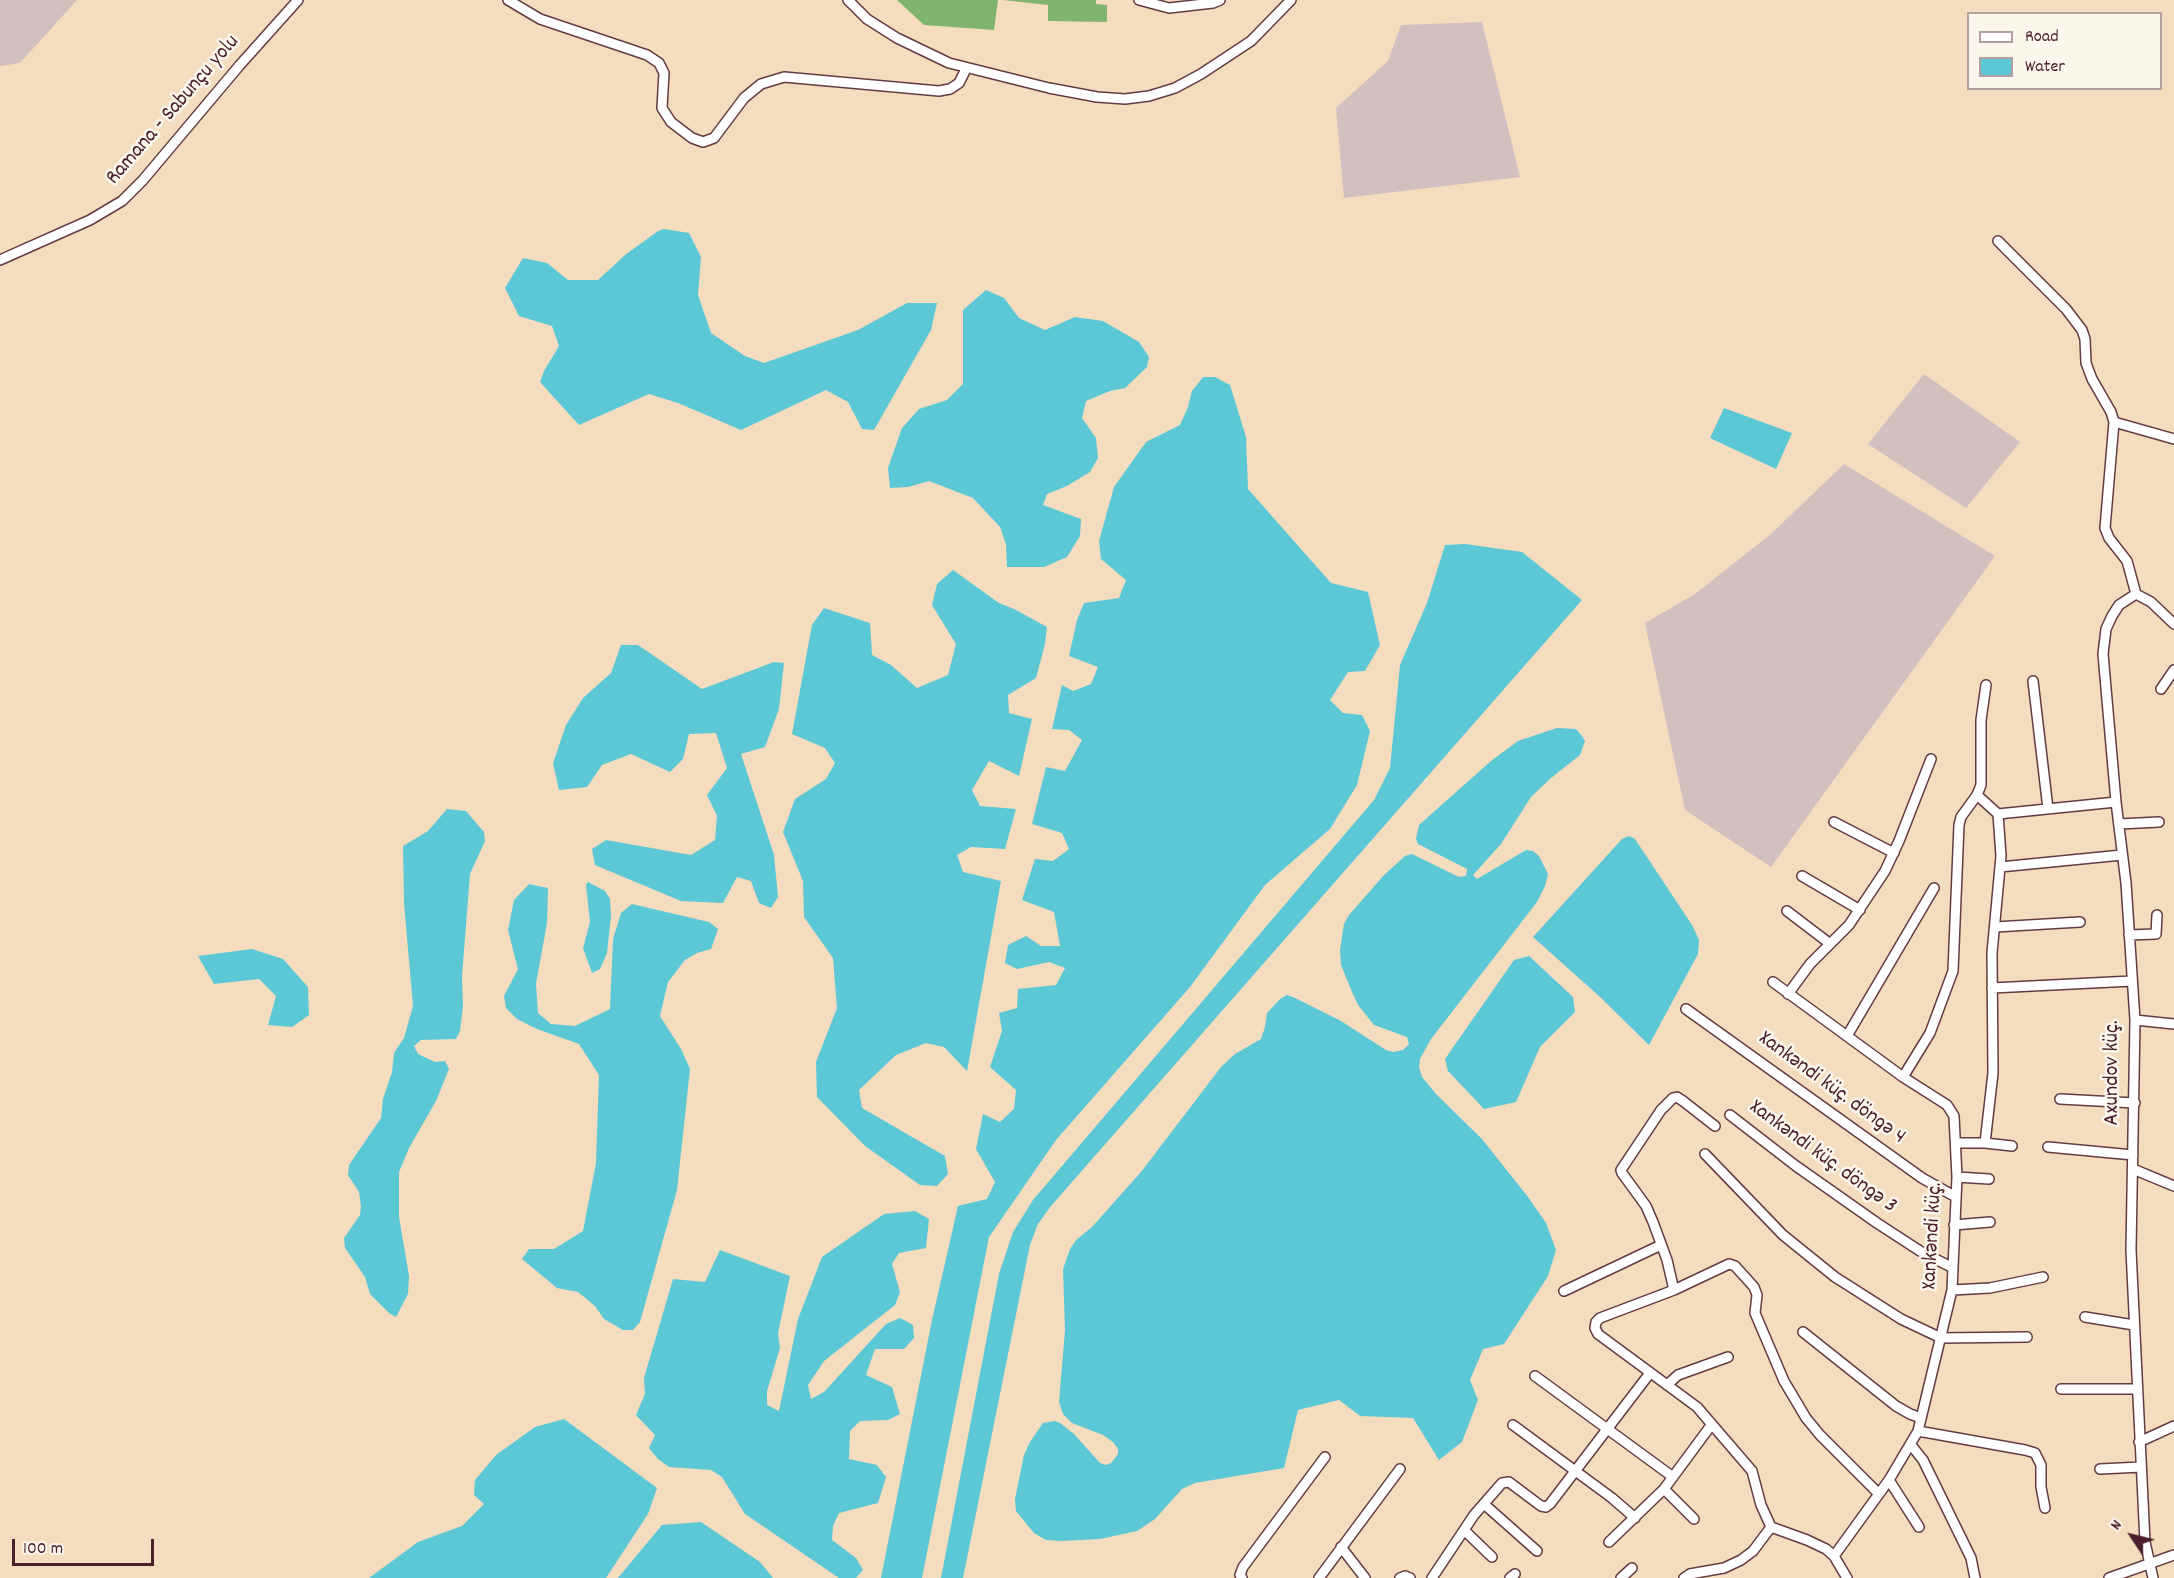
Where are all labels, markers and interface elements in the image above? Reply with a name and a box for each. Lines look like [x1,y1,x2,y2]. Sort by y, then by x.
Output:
legend [1967,12,2162,90]
text: Road [2025,25,2059,50]
street label: Ramana - Sabunçu yolu [102,30,246,192]
text: Water [2025,55,2065,80]
street label: Axundov küç. [2101,1020,2127,1126]
street label: Xankəndi küç. döngə 4 [1752,1027,1910,1151]
street label: Xankəndi küç. döngə 3 [1743,1096,1901,1220]
street label: Xankəndi küç. [1918,1182,1950,1290]
north arrow [2102,1506,2162,1566]
text: N [2105,1516,2129,1535]
scale bar [15,1527,158,1565]
text: 100 m [23,1537,63,1562]

